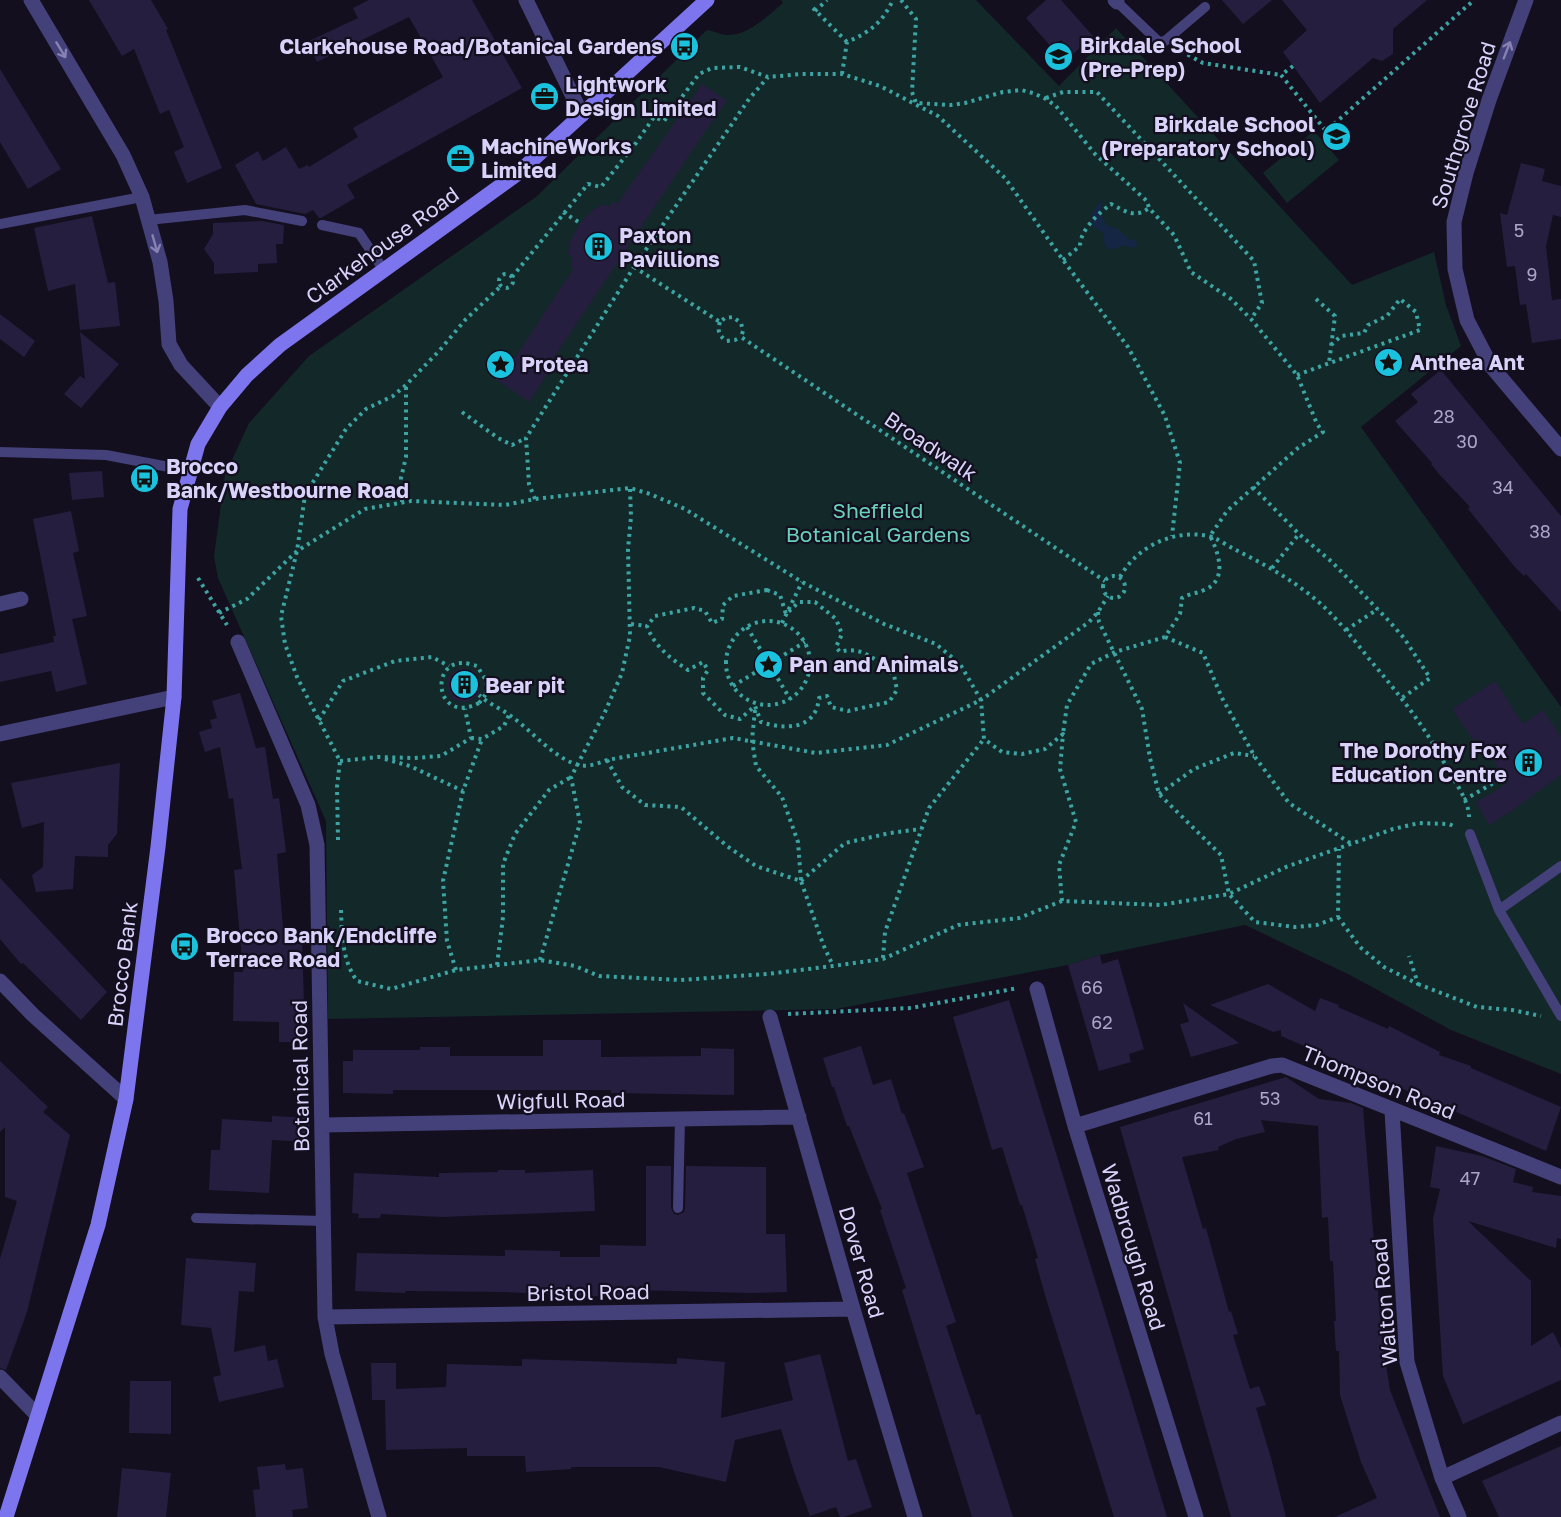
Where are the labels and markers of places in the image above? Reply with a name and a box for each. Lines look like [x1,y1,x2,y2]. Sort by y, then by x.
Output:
bus stop icon: Clarkehouse Road/Botanical Gardens [668,30,700,62]
place label: Birkdale School (Pre-Prep) [1080,32,1241,82]
place label: Clarkehouse Road/Botanical Gardens [279,33,663,59]
school or university icon: Birkdale School (Pre-Prep) [1043,41,1075,73]
place label: Lightwork Design Limited [565,71,716,121]
office icon: Lightwork Design Limited [528,80,560,112]
place label: Birkdale School (Preparatory School) [1101,111,1315,161]
school or university icon: Birkdale School (Preparatory School) [1320,120,1352,152]
place label: MachineWorks Limited [481,133,632,183]
office icon: MachineWorks Limited [444,142,476,174]
place label: Paxton Pavillions [619,222,720,272]
building icon: Paxton Pavillions [582,231,614,263]
place icon: Anthea Ant [1373,346,1405,378]
place icon: Protea [484,348,516,380]
place label: Anthea Ant [1410,349,1525,375]
place label: Protea [521,351,588,377]
place label: Brocco Bank/Westbourne Road [166,453,409,503]
bus stop icon: Brocco Bank/Westbourne Road [129,462,161,494]
place icon: Pan and Animals [752,648,784,680]
place label: Pan and Animals [789,651,959,677]
building icon: Bear pit [448,669,480,701]
place label: Bear pit [485,672,565,698]
place label: The Dorothy Fox Education Centre [1331,737,1507,787]
building icon: The Dorothy Fox Education Centre [1512,746,1544,778]
place label: Brocco Bank/Endcliffe Terrace Road [206,922,437,972]
bus stop icon: Brocco Bank/Endcliffe Terrace Road [169,931,201,963]

